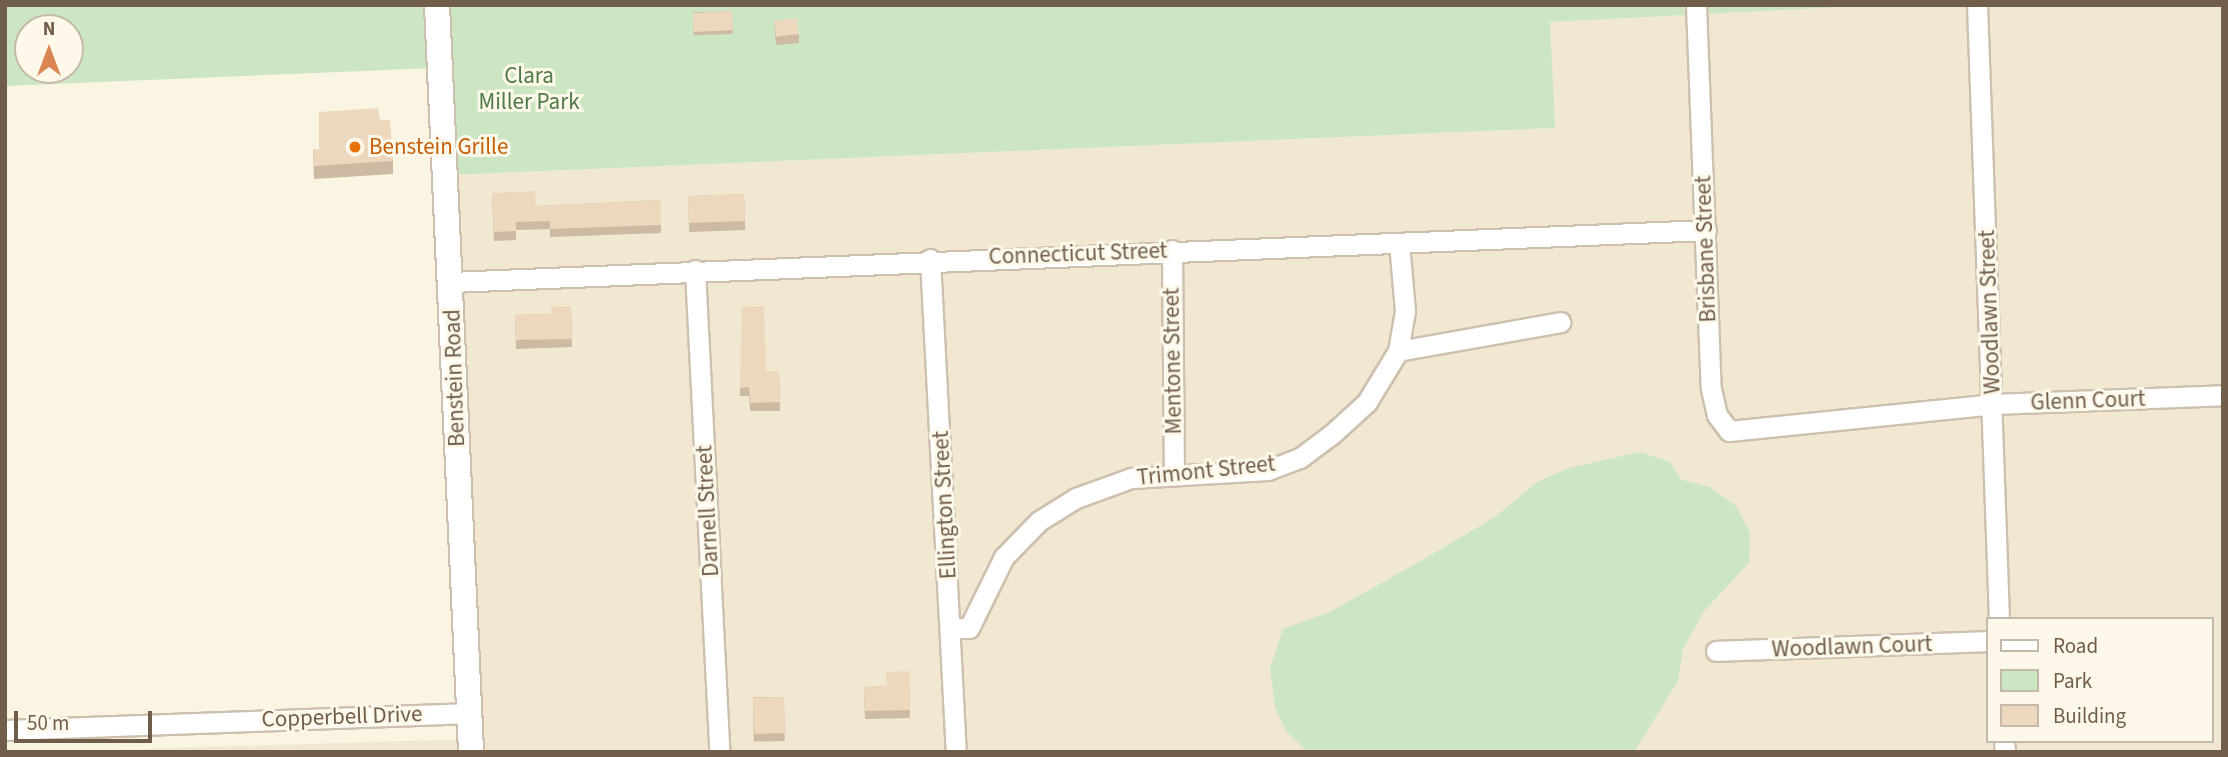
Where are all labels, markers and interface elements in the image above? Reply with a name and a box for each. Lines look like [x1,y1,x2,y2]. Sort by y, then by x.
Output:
north arrow [14,14,84,84]
text: N [43,16,55,43]
park label: Clara Miller Park [478,62,580,116]
place label: Benstein Grille [369,133,508,161]
marker: Benstein Grille [347,139,363,155]
street label: Brisbane Street [1690,175,1722,323]
street label: Woodlawn Street [1973,229,2007,395]
street label: Connecticut Street [988,237,1168,271]
street label: Mentone Street [1158,287,1188,435]
street label: Benstein Road [439,309,471,447]
street label: Glenn Court [2030,385,2146,417]
street label: Ellington Street [927,430,963,580]
street label: Darnell Street [691,445,725,577]
street label: Trimont Street [1135,450,1277,492]
legend [1986,617,2214,743]
street label: Woodlawn Court [1771,630,1933,664]
text: Road [2053,631,2098,661]
text: Park [2053,666,2092,696]
scale bar [18,698,156,742]
street label: Copperbell Drive [261,700,423,734]
text: Building [2053,701,2126,731]
text: 50 m [27,708,69,738]

